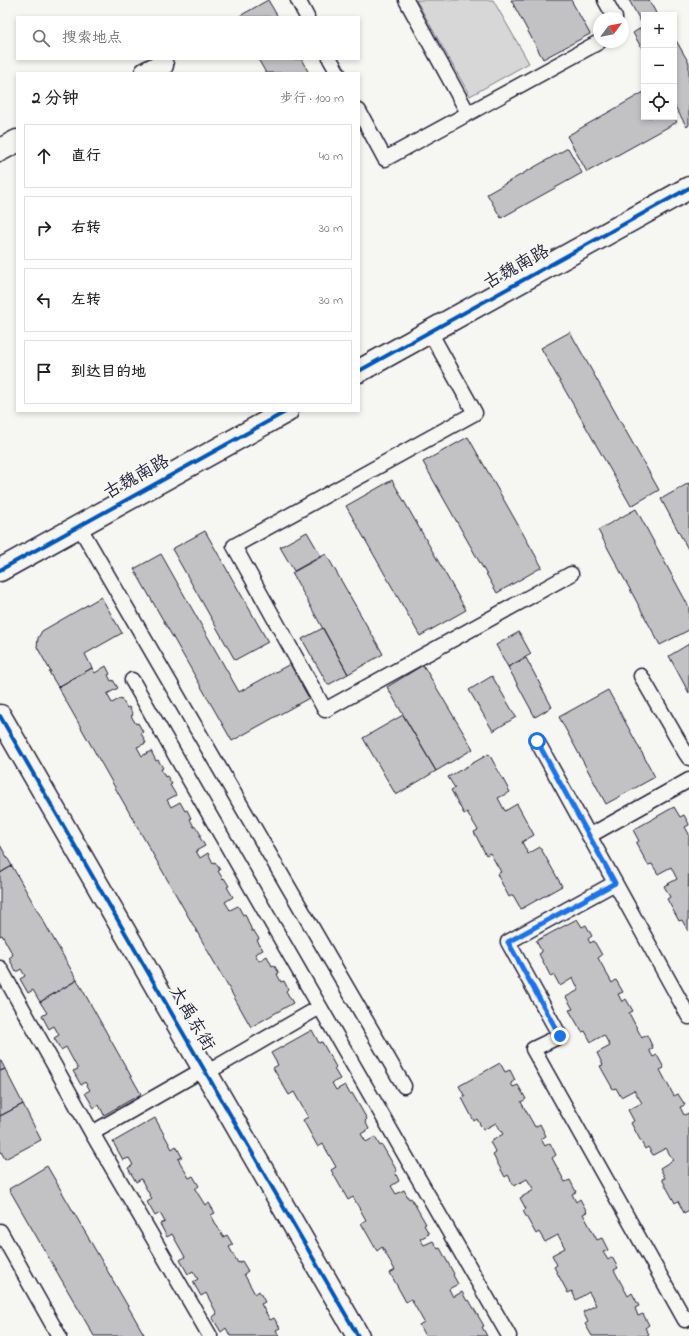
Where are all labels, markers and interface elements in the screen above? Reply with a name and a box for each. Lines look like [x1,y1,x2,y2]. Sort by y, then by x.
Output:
north arrow [593,12,629,48]
map controls [641,12,677,120]
button: + [641,12,677,48]
search box [16,16,360,60]
icon: search [30,27,52,49]
text: 搜索地点 [62,27,122,49]
button: − [641,48,677,84]
button: locate [641,84,677,120]
text: 2 分钟 [32,86,79,111]
text: 步行 · 100 m [280,89,344,108]
icon: ahead [33,145,55,167]
text: 直行 [71,145,101,167]
text: 40 m [319,147,343,166]
icon: right [33,217,55,239]
text: 右转 [71,217,101,239]
text: 30 m [319,219,343,238]
street label: 古魏南路 [479,239,555,297]
icon: left [33,289,55,311]
text: 左转 [71,289,101,311]
text: 30 m [319,291,343,310]
icon: arrive [33,361,55,383]
text: 到达目的地 [71,361,146,383]
street label: 古魏南路 [99,449,175,507]
route start [528,732,546,750]
street label: 大禹东街 [162,981,220,1057]
route end [551,1027,569,1045]

